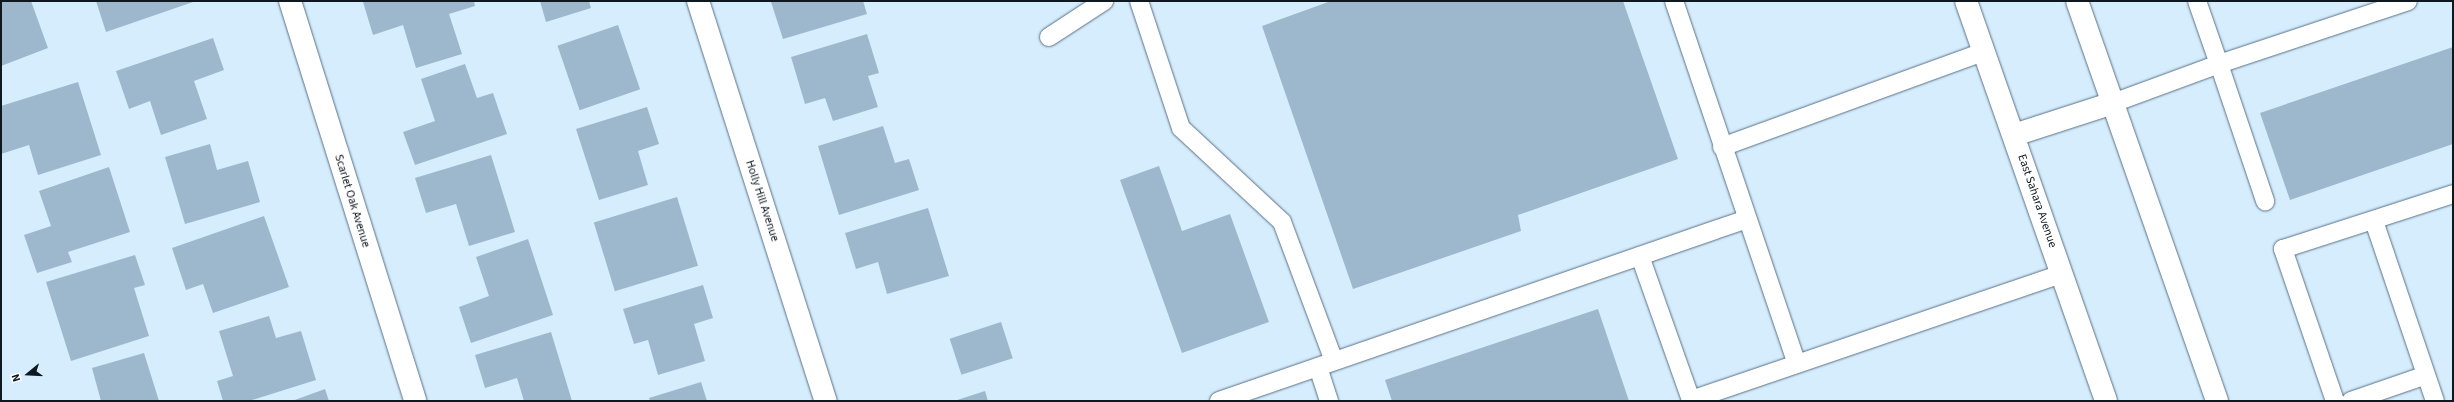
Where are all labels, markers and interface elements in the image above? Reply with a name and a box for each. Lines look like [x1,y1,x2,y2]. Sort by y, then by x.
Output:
street label: East Sahara Avenue [2014,152,2060,250]
street label: Scarlet Oak Avenue [331,153,373,249]
street label: Holly Hill Avenue [742,158,782,244]
north arrow [8,354,48,394]
text: N [8,372,24,384]

